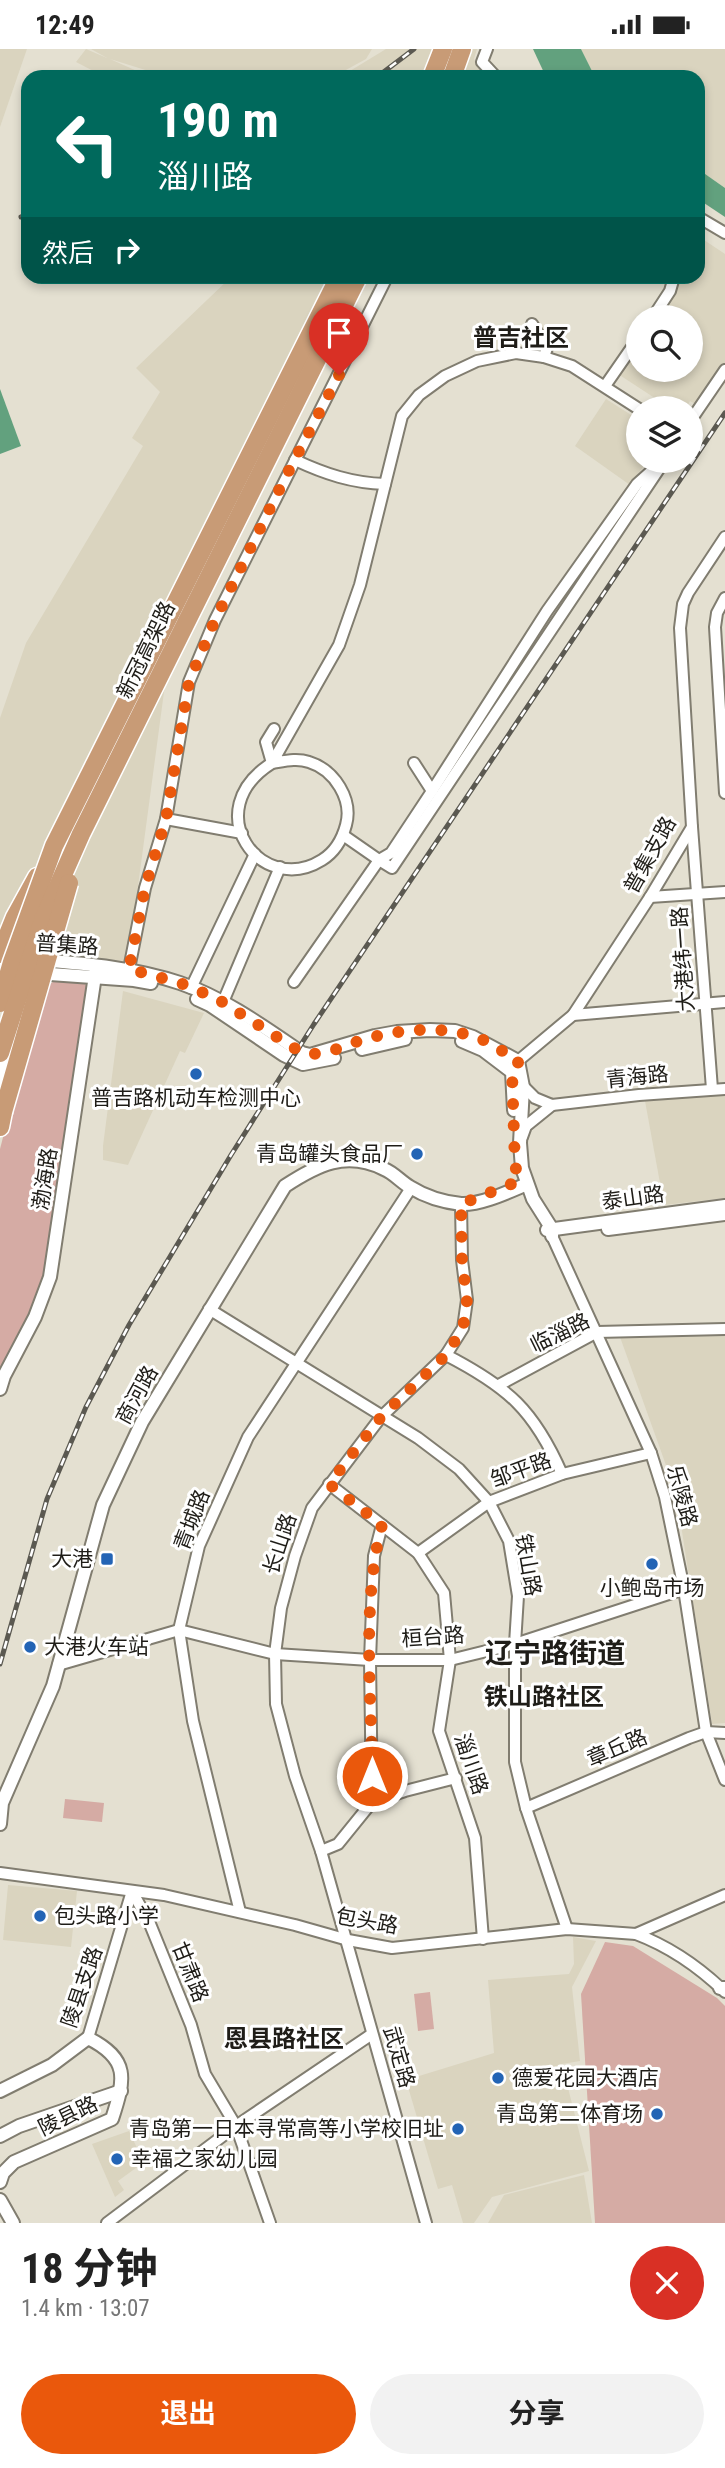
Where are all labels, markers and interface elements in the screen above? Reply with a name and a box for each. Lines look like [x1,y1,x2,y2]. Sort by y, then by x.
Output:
text: 12:49 [35,10,95,40]
text: 190 m [157,92,279,149]
icon: left [42,98,133,189]
text: 淄川路 [157,158,253,196]
icon: right [108,231,146,269]
text: 然后 [42,238,94,268]
pin [309,303,369,375]
map controls [626,305,703,473]
button: search [626,305,703,382]
icon: arrive [320,314,358,352]
district label: 普吉社区 [473,324,569,352]
button: layers [626,396,703,473]
street label: 新冠高架路 [112,598,180,702]
street label: 普集支路 [619,812,681,898]
street label: 大港纬一路 [667,906,699,1012]
street label: 普集路 [35,931,99,959]
street label: 青海路 [604,1062,670,1092]
marker: 普吉路机动车检测中心 [188,1066,204,1082]
place label: 普吉路机动车检测中心 [91,1086,301,1110]
place label: 青岛罐头食品厂 [256,1142,403,1166]
street label: 渤海路 [28,1146,62,1212]
marker: 青岛罐头食品厂 [409,1146,425,1162]
street label: 泰山路 [600,1182,666,1214]
street label: 临淄路 [526,1308,594,1358]
street label: 商河路 [111,1362,163,1428]
street label: 邹平路 [487,1448,555,1492]
street label: 乐陵路 [662,1462,702,1530]
street label: 青城路 [170,1486,214,1554]
street label: 长山路 [259,1510,301,1578]
street label: 铁山路 [511,1532,545,1598]
place label: 大港 [51,1547,93,1571]
marker: 大港 [99,1551,115,1567]
marker: 小鲍岛市场 [644,1556,660,1572]
place label: 小鲍岛市场 [600,1576,705,1600]
street label: 桓台路 [401,1623,465,1651]
place label: 大港火车站 [44,1635,149,1659]
district label: 辽宁路街道 [485,1637,625,1670]
marker: 大港火车站 [22,1639,38,1655]
district label: 铁山路社区 [484,1683,604,1711]
street label: 章丘路 [583,1725,651,1771]
street label: 淄川路 [449,1730,493,1798]
position arrow [335,1739,409,1813]
place label: 包头路小学 [54,1904,159,1928]
street label: 包头路 [334,1904,400,1938]
marker: 包头路小学 [32,1908,48,1924]
street label: 甘肃路 [167,1938,213,2006]
street label: 陵县支路 [57,1943,107,2031]
street label: 武定路 [379,2023,419,2091]
district label: 恩县路社区 [224,2025,344,2053]
place label: 德爱花园大酒店 [512,2066,659,2090]
marker: 德爱花园大酒店 [490,2070,506,2086]
street label: 陵县路 [34,2091,102,2141]
place label: 青岛第二体育场 [496,2102,643,2126]
marker: 青岛第二体育场 [649,2106,665,2122]
place label: 青岛第一日本寻常高等小学校旧址 [129,2117,444,2141]
marker: 青岛第一日本寻常高等小学校旧址 [450,2121,466,2137]
place label: 幸福之家幼儿园 [131,2147,278,2171]
marker: 幸福之家幼儿园 [109,2151,125,2167]
text: 18 分钟 [21,2244,157,2293]
button: close [630,2246,704,2320]
text: 1.4 km · 13:07 [21,2295,150,2322]
button: 退出 [21,2374,356,2454]
button: 分享 [370,2374,704,2454]

